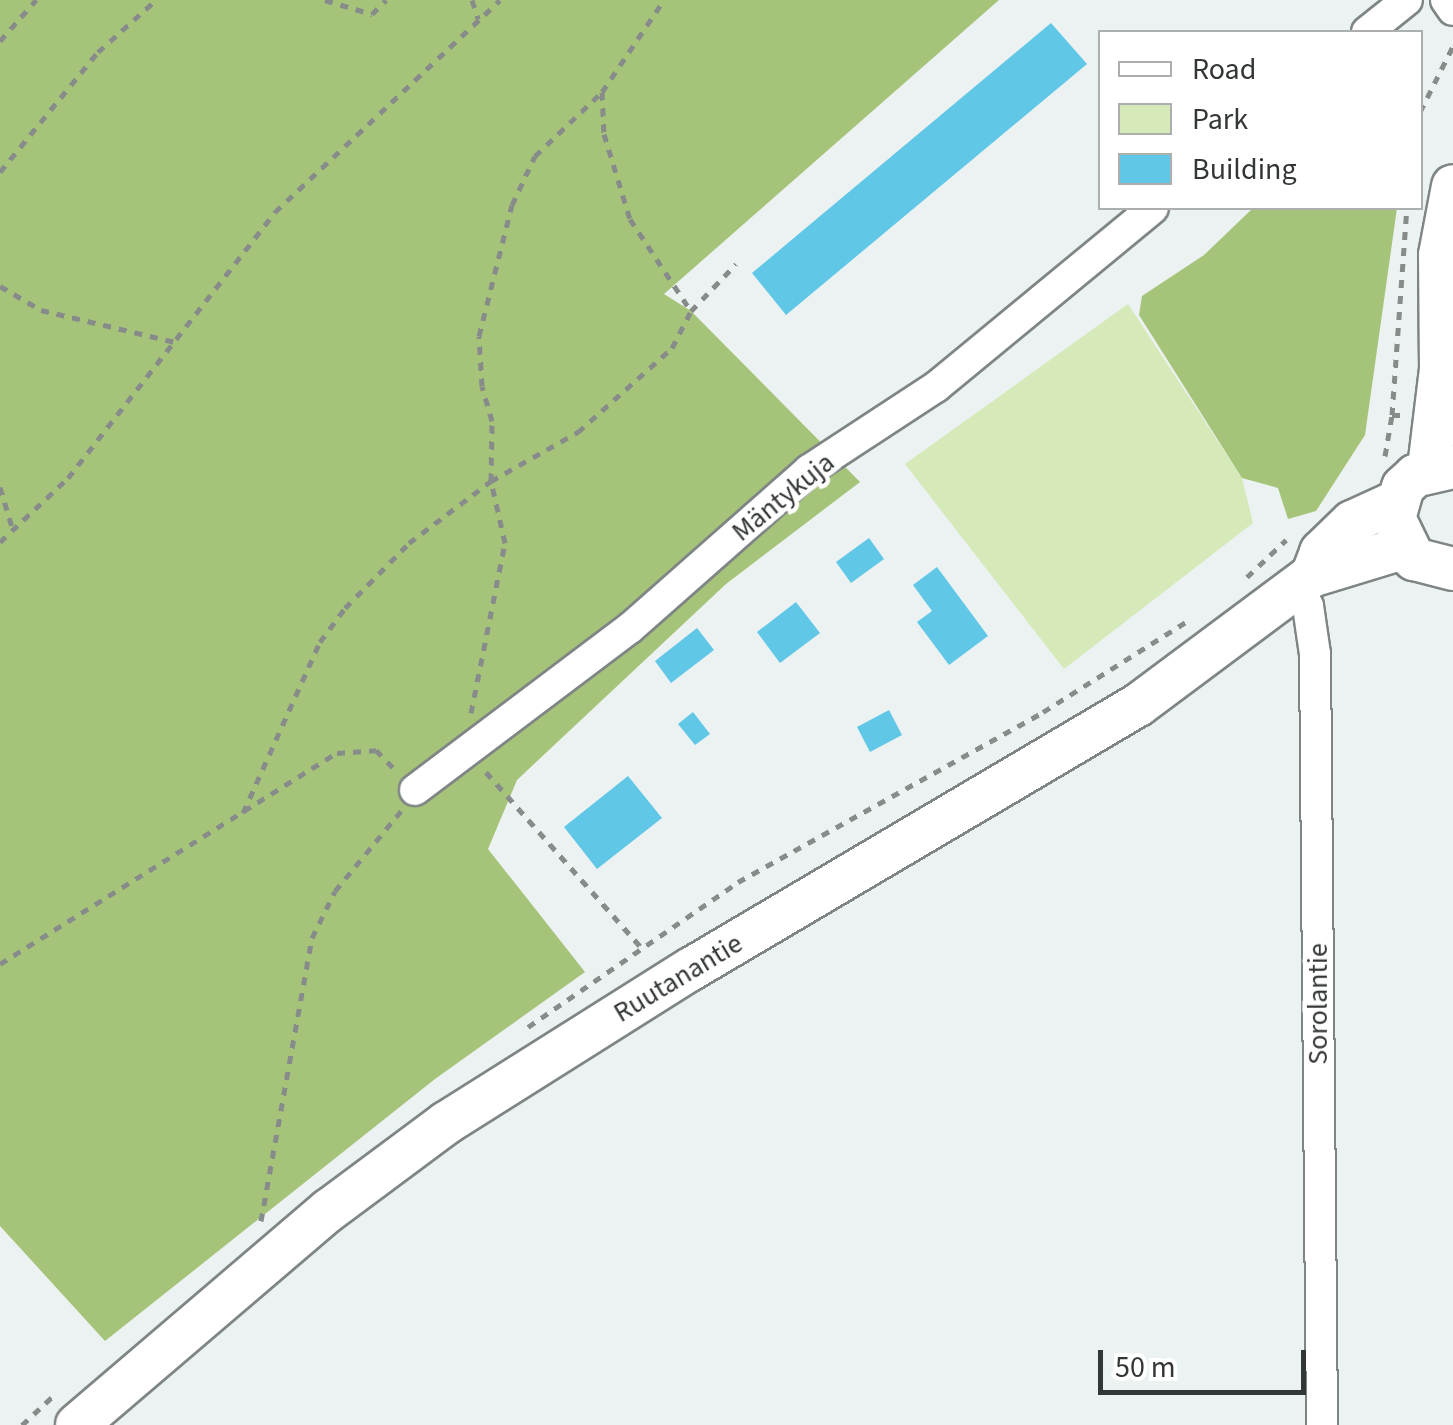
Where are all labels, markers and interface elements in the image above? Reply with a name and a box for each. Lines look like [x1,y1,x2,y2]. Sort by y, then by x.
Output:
legend [1098,30,1423,210]
text: Road [1192,48,1256,91]
text: Park [1192,98,1248,141]
text: Building [1192,148,1297,191]
street label: Mäntykuja [725,446,841,548]
street label: Ruutanantie [607,926,749,1030]
street label: Sorolantie [1301,943,1335,1065]
scale bar [1103,1330,1310,1392]
text: 50 m [1115,1346,1176,1389]

